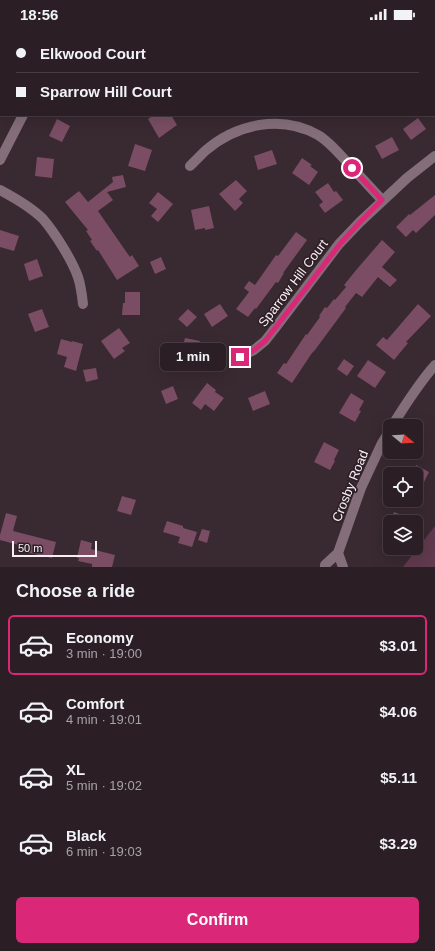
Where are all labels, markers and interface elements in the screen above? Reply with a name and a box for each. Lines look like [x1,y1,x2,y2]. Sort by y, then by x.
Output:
text: 18:56 [20,6,58,23]
text: Elkwood Court [40,45,146,62]
text: Sparrow Hill Court [40,83,172,100]
route start [343,159,361,177]
street label: Sparrow Hill Court [255,236,331,330]
callout: 1 min [160,343,226,371]
route end [231,348,249,366]
text: 1 min [176,349,210,364]
north arrow [383,419,423,459]
map controls [383,419,423,555]
street label: Crosby Road [329,448,371,524]
button: locate [383,467,423,507]
button: layers [383,515,423,555]
scale bar [12,539,97,558]
text: 50 m [18,542,42,554]
text: Choose a ride [16,581,135,601]
icon: car [18,627,54,663]
text: Economy [66,629,134,646]
text: $3.01 [379,637,417,654]
text: 3 min · 19:00 [66,646,142,661]
icon: car [18,693,54,729]
text: Comfort [66,695,124,712]
text: $4.06 [379,703,417,720]
text: 4 min · 19:01 [66,712,142,727]
icon: car [18,759,54,795]
text: XL [66,761,85,778]
text: $5.11 [380,769,417,786]
text: 5 min · 19:02 [66,778,142,793]
icon: car [18,825,54,861]
text: Black [66,827,106,844]
text: $3.29 [379,835,417,852]
text: 6 min · 19:03 [66,844,142,859]
button: Confirm [16,897,419,943]

